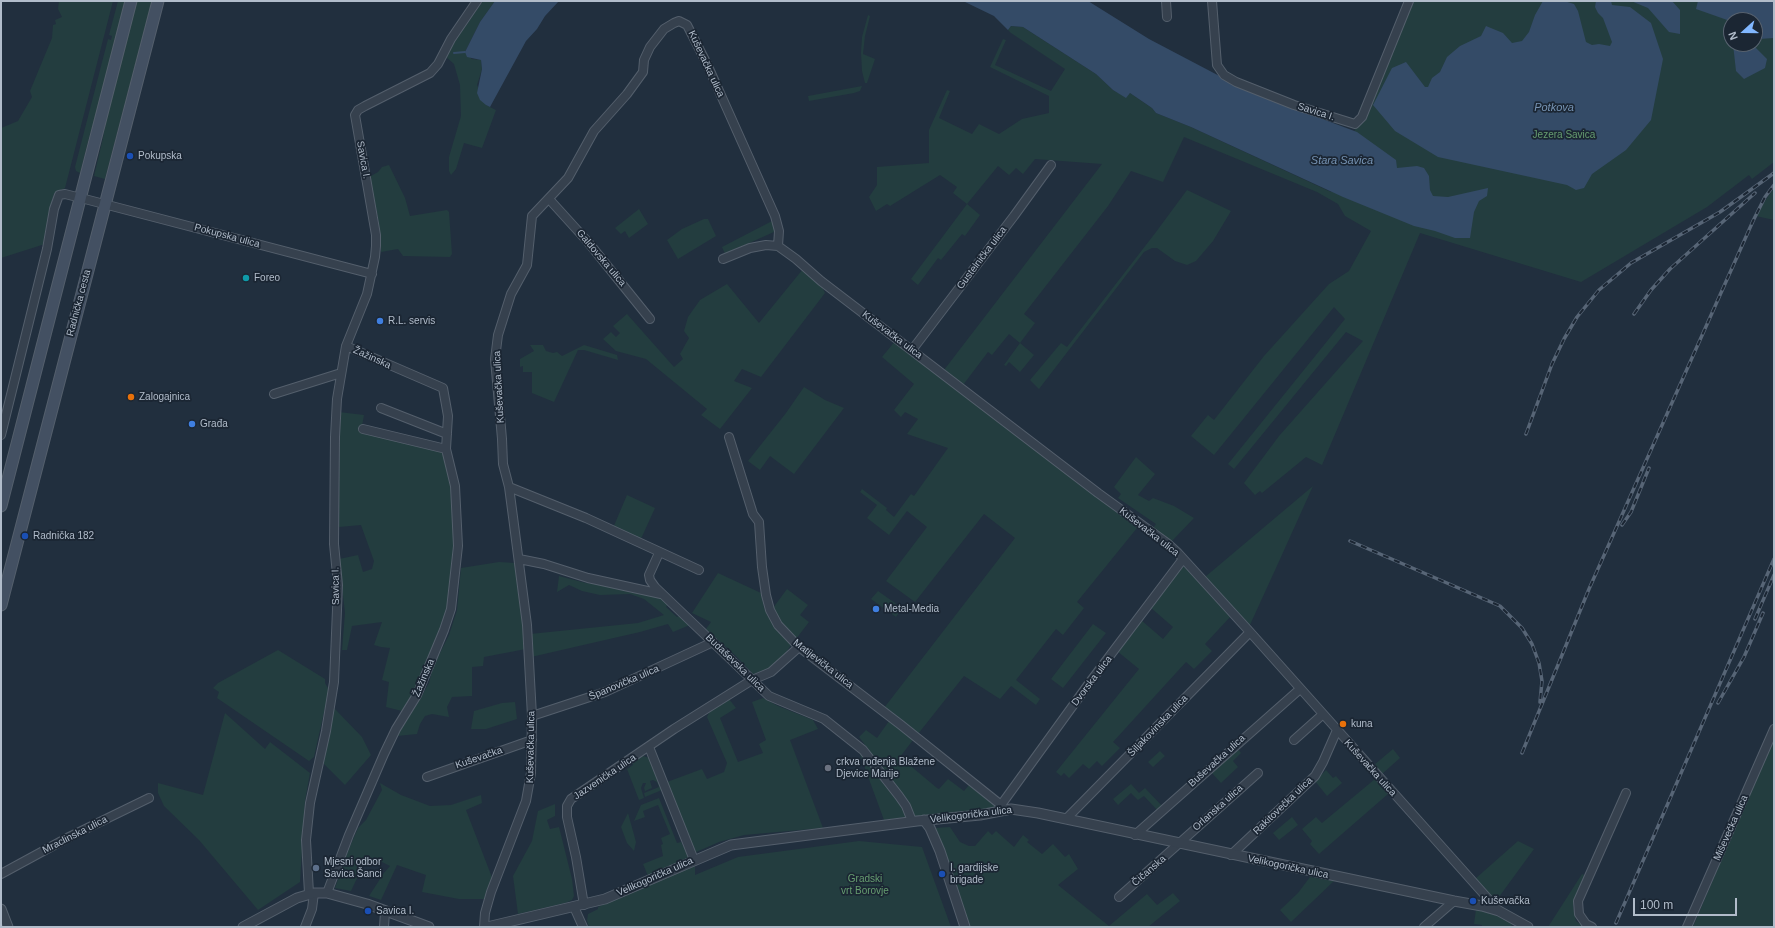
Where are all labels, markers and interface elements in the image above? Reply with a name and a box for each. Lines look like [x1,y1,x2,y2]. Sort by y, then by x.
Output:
north arrow [1723,12,1763,52]
street label: Kuševačka ulica [685,29,727,99]
text: N [1726,30,1740,42]
street label: Savica I. [1296,100,1336,124]
water label: Potkova [1534,101,1574,115]
park label: Jezera Savica [1533,129,1595,141]
street label: Savica I. [354,140,372,180]
place label: Pokupska [138,150,182,162]
marker: Pokupska [125,151,135,161]
water label: Stara Savica [1311,154,1373,168]
street label: Pokupska ulica [193,222,261,250]
street label: Gustelnička ulica [954,224,1010,292]
street label: Galdovska ulica [574,227,628,289]
street label: Radnička cesta [64,268,94,338]
place label: Foreo [254,272,280,284]
marker: Foreo [241,273,251,283]
street label: Kuševačka ulica [860,308,924,362]
place label: R.L. servis [388,315,435,327]
marker: R.L. servis [375,316,385,326]
street label: Žažinska [351,344,393,372]
street label: Kuševačka ulica [491,351,507,423]
place label: Zalogajnica [139,391,190,403]
marker: Zalogajnica [126,392,136,402]
place label: Građa [200,418,228,430]
marker: Građa [187,419,197,429]
street label: Kuševačka ulica [1117,505,1181,559]
place label: Radnička 182 [33,530,94,542]
marker: Radnička 182 [20,531,30,541]
street label: Savica I. [330,567,342,605]
place label: Metal-Media [884,603,939,615]
marker: Metal-Media [871,604,881,614]
street label: Budaševska ulica [703,632,767,694]
street label: Matijevička ulica [791,637,855,691]
street label: Dvorska ulica [1069,653,1115,709]
street label: Žažinska [411,657,437,699]
street label: Španovička ulica [587,663,661,703]
street label: Šiljakovinska ulica [1125,693,1191,759]
street label: Kuševačka ulica [524,711,538,783]
place label: kuna [1351,718,1373,730]
marker: kuna [1338,719,1348,729]
street label: Buševačka ulica [1186,732,1248,790]
street label: Kuševačka ulica [1341,737,1399,799]
street label: Kuševačka [454,744,504,772]
street label: Jazvenička ulica [571,752,639,802]
place label: crkva rođenja Blažene Djevice Marije [836,756,935,780]
marker: crkva rođenja Blažene Djevice Marije [823,763,833,773]
street label: Rakitovečka ulica [1251,775,1315,837]
street label: Orlanska ulica [1190,782,1246,834]
street label: Miševečka ulica [1711,793,1751,863]
street label: Velikogorička ulica [929,804,1013,826]
street label: Mraclinska ulica [41,814,109,856]
street label: Čičanska [1130,853,1168,889]
street label: Velikogorička ulica [1247,853,1329,881]
street label: Velikogorička ulica [615,855,695,899]
place label: Mjesni odbor Savica Šanci [324,856,382,880]
place label: I. gardijske brigade [950,862,998,886]
marker: Mjesni odbor Savica Šanci [311,863,321,873]
marker: I. gardijske brigade [937,869,947,879]
park label: Gradski vrt Borovje [841,873,889,896]
scale bar [1635,890,1739,916]
place label: Kuševačka [1481,895,1530,907]
marker: Kuševačka [1468,896,1478,906]
text: 100 m [1640,898,1673,912]
place label: Savica I. [376,905,414,917]
marker: Savica I. [363,906,373,916]

